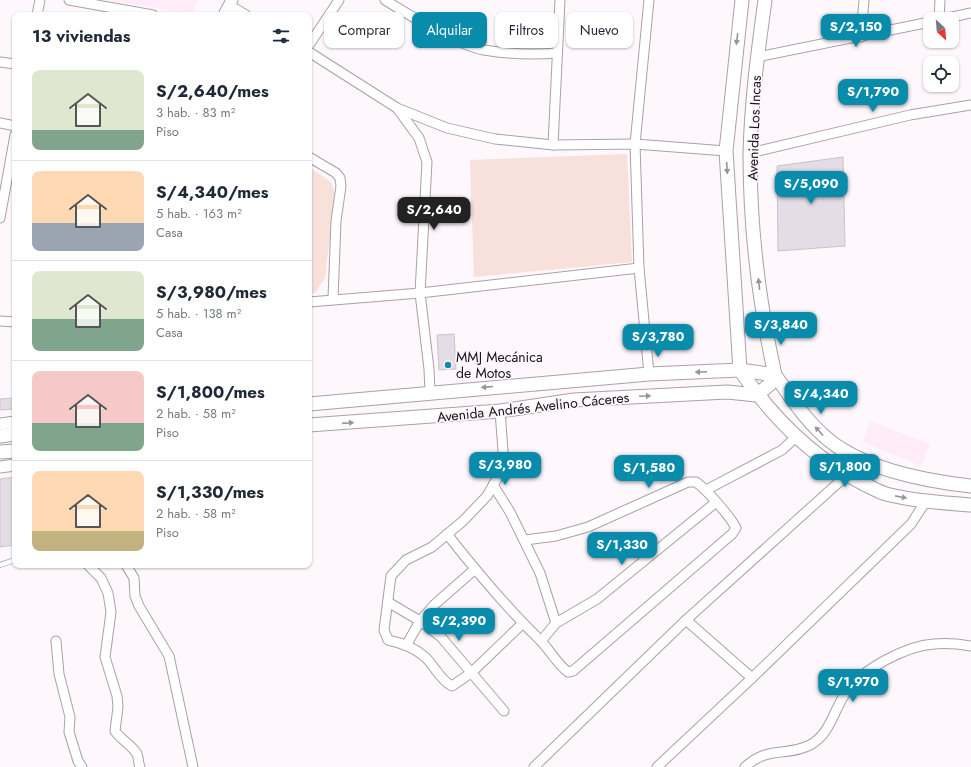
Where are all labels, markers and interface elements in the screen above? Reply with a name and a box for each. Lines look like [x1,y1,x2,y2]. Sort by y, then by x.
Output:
chip: Comprar [324,12,404,48]
chip: Alquilar [412,12,487,48]
chip: Filtros [495,12,558,48]
chip: Nuevo [566,12,633,48]
north arrow [923,12,959,48]
map controls [923,12,959,92]
pin: S/2,150 [819,14,893,48]
text: S/2,150 [830,17,882,36]
text: 13 viviendas [32,24,131,48]
icon: filters [270,25,292,47]
one-way arrow [734,33,740,45]
button: locate [923,56,959,92]
street label: Avenida Los Incas [742,75,766,181]
text: S/2,640/mes [156,79,269,103]
pin: S/1,790 [836,79,910,113]
text: S/1,790 [847,82,899,101]
icon: home [64,86,112,134]
text: 3 hab. · 83 m² [156,103,235,122]
text: Piso [156,122,179,141]
one-way arrow [723,162,730,174]
pin: S/5,090 [774,171,848,205]
text: S/5,090 [784,174,838,193]
text: S/4,340/mes [156,180,269,204]
icon: home [64,187,112,235]
pin: S/2,640 [397,197,471,231]
text: S/2,640 [406,200,462,219]
text: 5 hab. · 163 m² [156,204,242,223]
text: Casa [156,223,183,242]
one-way arrow [756,278,763,290]
text: S/3,980/mes [156,280,267,304]
icon: home [64,287,112,335]
text: 5 hab. · 138 m² [156,304,241,323]
pin: S/3,840 [744,312,818,346]
text: S/3,840 [754,315,808,334]
text: Casa [156,323,183,342]
pin: S/3,780 [621,324,695,358]
text: S/3,780 [632,327,684,346]
place label: MMJ Mecánica de Motos [456,347,543,383]
marker: MMJ Mecánica de Motos [443,360,453,370]
one-way arrow [695,368,707,375]
text: S/1,800/mes [156,380,265,404]
pin: S/4,340 [784,381,858,415]
one-way arrow [481,384,494,390]
text: S/4,340 [793,384,849,403]
icon: home [64,387,112,435]
street label: Avenida Andrés Avelino Cáceres [436,387,631,427]
one-way arrow [638,393,651,400]
text: 2 hab. · 58 m² [156,404,236,423]
one-way arrow [342,419,354,426]
text: Piso [156,423,179,442]
one-way arrow [815,426,824,436]
pin: S/3,980 [468,452,542,486]
pin: S/1,800 [808,454,882,488]
text: S/3,980 [478,455,532,474]
pin: S/1,580 [612,455,686,489]
text: S/1,800 [819,457,871,476]
text: S/1,580 [623,458,675,477]
text: S/1,330/mes [156,480,264,504]
icon: home [64,487,112,535]
one-way arrow [895,494,907,500]
text: 2 hab. · 58 m² [156,504,236,523]
text: Piso [156,523,179,542]
pin: S/1,330 [585,532,659,566]
text: S/1,330 [596,535,648,554]
pin: S/2,390 [422,608,496,642]
text: S/2,390 [432,611,486,630]
pin: S/1,970 [816,669,890,703]
text: S/1,970 [827,672,879,691]

